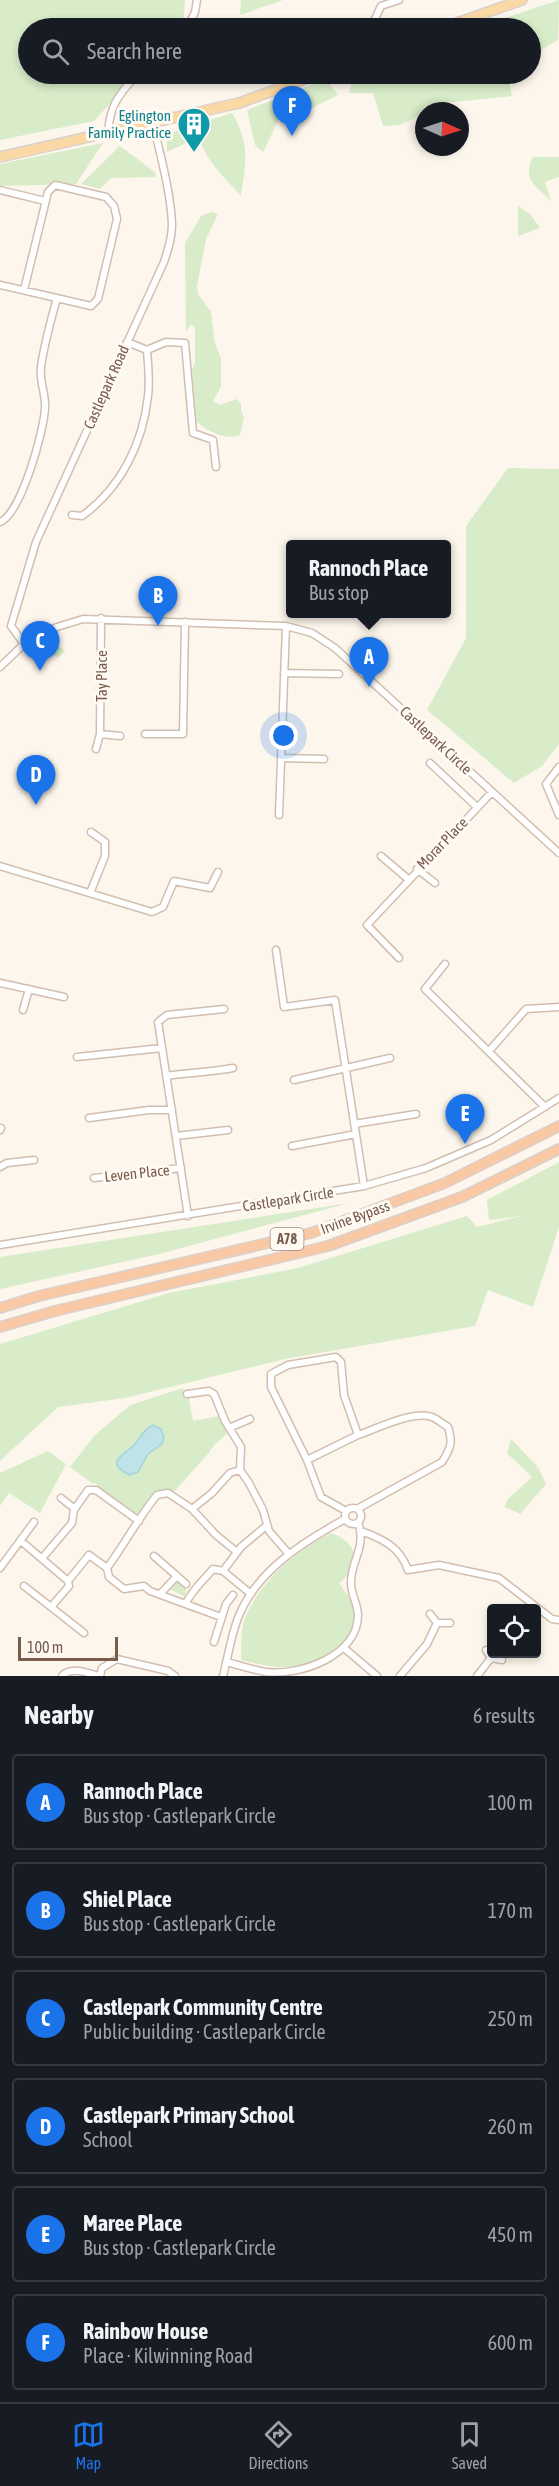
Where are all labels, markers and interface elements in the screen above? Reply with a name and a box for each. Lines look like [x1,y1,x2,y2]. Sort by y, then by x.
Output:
search box [18,18,541,84]
icon: search [39,35,72,68]
text: Search here [87,38,182,64]
pin: F [272,86,312,136]
north arrow [415,102,469,156]
building icon: Eglington Family Practice [176,106,212,153]
place label: Eglington Family Practice [88,107,171,141]
street label: Castlepark Road [80,343,132,431]
popup [286,540,451,618]
text: Rannoch Place [309,555,428,581]
pin: B [138,576,178,626]
text: Bus stop [309,581,369,604]
pin: C [20,622,60,671]
pin: A [350,638,388,687]
street label: Tay Place [93,650,110,702]
street label: Castlepark Circle [397,702,476,778]
your location [269,721,298,750]
pin: D [16,756,56,805]
street label: Morar Place [413,813,471,872]
pin: E [446,1094,484,1144]
street label: Leven Place [104,1161,171,1185]
street label: Castlepark Circle [241,1183,335,1215]
street label: Irvine Bypass [318,1197,392,1237]
road number: A78 [270,1228,304,1250]
map controls [487,1604,541,1658]
button: locate [487,1604,541,1658]
scale bar [18,1634,118,1662]
text: 100 m [27,1638,63,1656]
text: Nearby [24,1700,94,1730]
text: 6 results [473,1704,535,1727]
text: Rannoch Place [83,1778,203,1804]
text: A [41,1791,50,1814]
text: 100 m [488,1791,533,1814]
text: Bus stop · Castlepark Circle [83,1804,276,1827]
text: Shiel Place [83,1886,172,1912]
text: B [41,1899,50,1922]
text: 170 m [488,1899,533,1922]
text: Bus stop · Castlepark Circle [83,1912,276,1935]
text: Castlepark Community Centre [83,1994,323,2020]
text: C [41,2007,50,2030]
text: 250 m [488,2007,533,2030]
text: Public building · Castlepark Circle [83,2020,326,2043]
text: Castlepark Primary School [83,2102,294,2128]
text: D [40,2115,51,2138]
text: 260 m [488,2115,533,2138]
text: School [83,2128,133,2151]
text: Maree Place [83,2210,182,2236]
text: E [41,2223,50,2246]
text: 450 m [488,2223,533,2246]
text: Bus stop · Castlepark Circle [83,2236,276,2259]
text: Rainbow House [83,2318,208,2344]
text: F [41,2331,50,2354]
text: 600 m [488,2331,533,2354]
text: Place · Kilwinning Road [83,2344,253,2367]
tab: Map [72,2418,105,2472]
tab: Directions [248,2418,308,2472]
tab: Saved [452,2418,487,2472]

